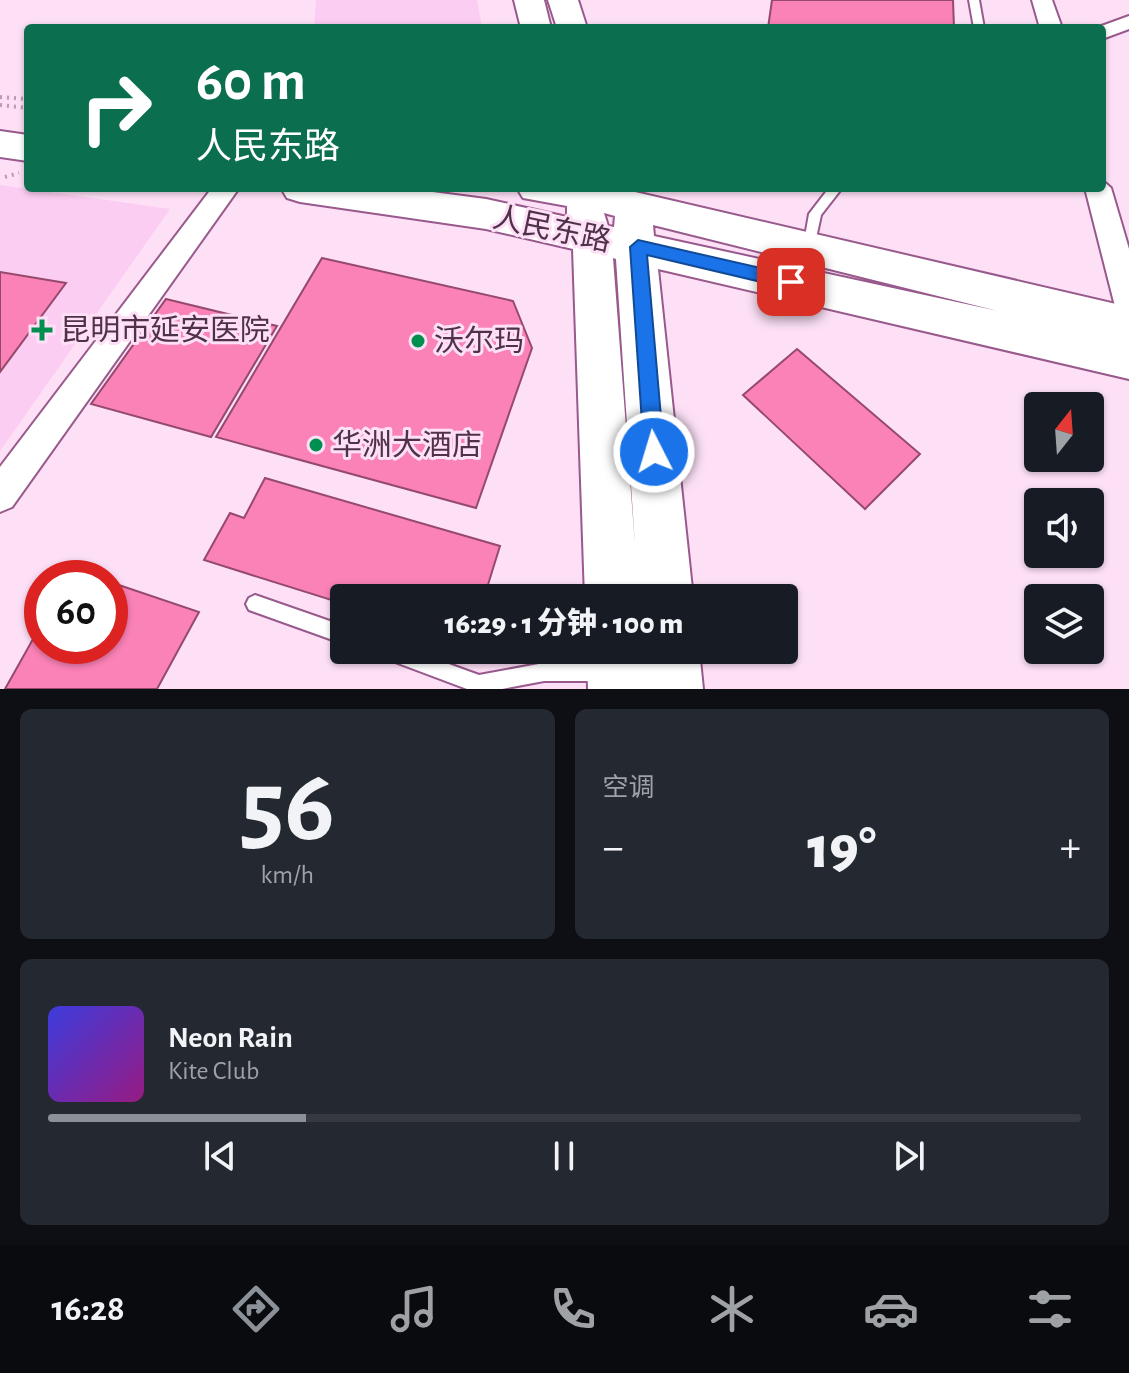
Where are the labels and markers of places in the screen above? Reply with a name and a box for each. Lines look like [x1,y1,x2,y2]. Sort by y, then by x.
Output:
pin [757,248,825,316]
place label: 昆明市延安医院 [60,314,270,346]
marker: 昆明市延安医院 [31,319,53,341]
place label: 沃尔玛 [434,325,524,357]
marker: 沃尔玛 [409,332,427,350]
place label: 华洲大酒店 [332,429,482,461]
marker: 华洲大酒店 [307,436,325,454]

